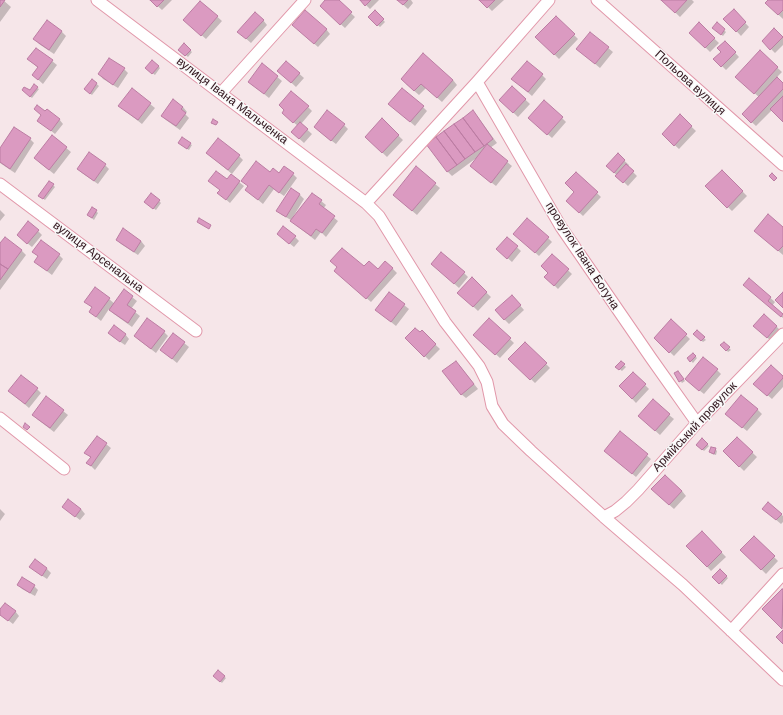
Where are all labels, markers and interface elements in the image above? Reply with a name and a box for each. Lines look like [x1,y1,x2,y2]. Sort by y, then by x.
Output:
street label: Польова вулиця [652,47,728,119]
street label: вулиця Івана Мальченка [173,54,291,148]
street label: провулок Івана Богуна [542,200,622,312]
street label: вулиця Арсенальна [50,218,146,296]
street label: Армійський провулок [650,379,740,475]

